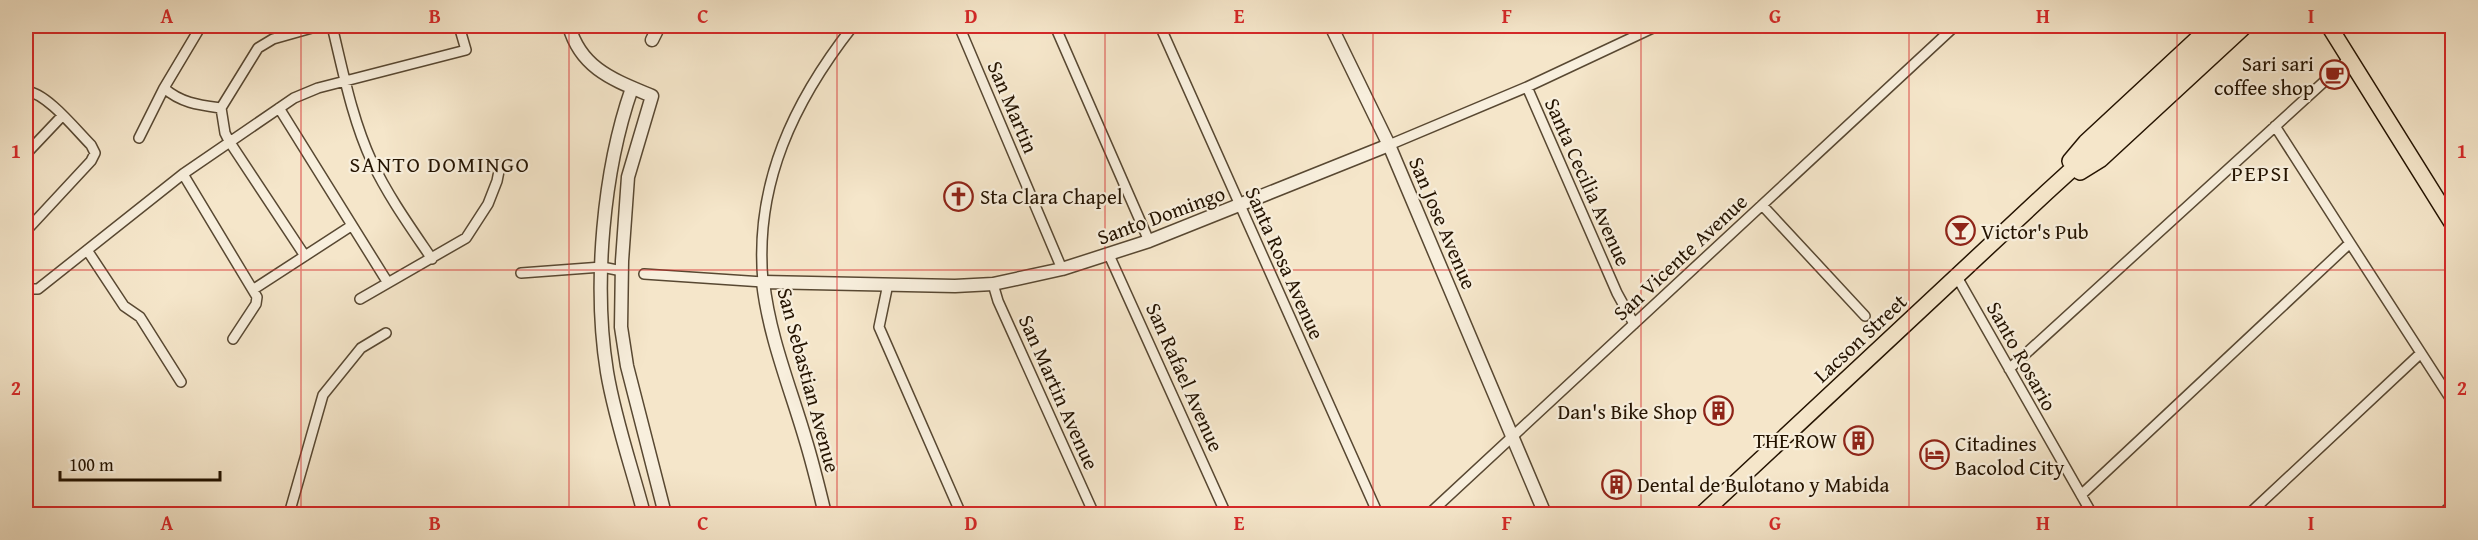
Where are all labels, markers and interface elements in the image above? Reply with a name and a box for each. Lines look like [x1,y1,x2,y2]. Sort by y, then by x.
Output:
text: A [161,1,174,30]
text: B [429,1,441,30]
text: C [697,1,709,30]
text: D [964,1,978,30]
text: E [1234,1,1245,30]
text: F [1502,1,1512,30]
text: G [1769,1,1781,30]
text: H [2036,1,2050,30]
text: I [2308,1,2314,30]
place label: Sari sari coffee shop [2214,48,2314,103]
street label: San Martin [980,56,1046,158]
cafe icon: Sari sari coffee shop [2319,59,2351,91]
street label: Santa Cecilia Avenue [1537,93,1639,271]
text: 1 [11,136,21,165]
text: 1 [2457,136,2467,165]
district label: SANTO DOMINGO [350,148,530,180]
street label: San Jose Avenue [1401,152,1485,294]
district label: PEPSI [2231,157,2291,189]
street label: Santo Domingo [1093,177,1229,253]
church icon: Sta Clara Chapel [943,180,975,212]
place label: Sta Clara Chapel [980,181,1123,212]
street label: Santa Rosa Avenue [1237,182,1333,344]
street label: San Vicente Avenue [1606,186,1754,328]
bar icon: Victor's Pub [1944,215,1976,247]
place label: Victor's Pub [1981,216,2089,247]
street label: San Sebastian Avenue [769,284,849,476]
street label: Lacson Street [1806,286,1914,390]
street label: Santo Rosario [1979,296,2065,416]
street label: San Rafael Avenue [1138,298,1232,457]
street label: San Martin Avenue [1011,310,1107,475]
text: 2 [11,373,21,402]
text: 2 [2457,373,2467,402]
building icon: Dan's Bike Shop [1702,395,1734,427]
place label: Dan's Bike Shop [1558,396,1697,427]
building icon: THE ROW [1842,424,1874,456]
place label: THE ROW [1753,425,1837,456]
place label: Citadines Bacolod City [1955,428,2065,483]
hotel icon: Citadines Bacolod City [1918,439,1950,471]
scale bar [60,444,220,482]
text: 100 m [69,451,114,478]
building icon: Dental de Bulotano y Mabida [1600,468,1632,500]
place label: Dental de Bulotano y Mabida [1637,469,1889,500]
text: A [161,508,174,537]
text: B [429,508,441,537]
text: C [697,508,709,537]
text: D [964,508,978,537]
text: E [1234,508,1245,537]
text: F [1502,508,1512,537]
text: G [1769,508,1781,537]
text: H [2036,508,2050,537]
text: I [2308,508,2314,537]

